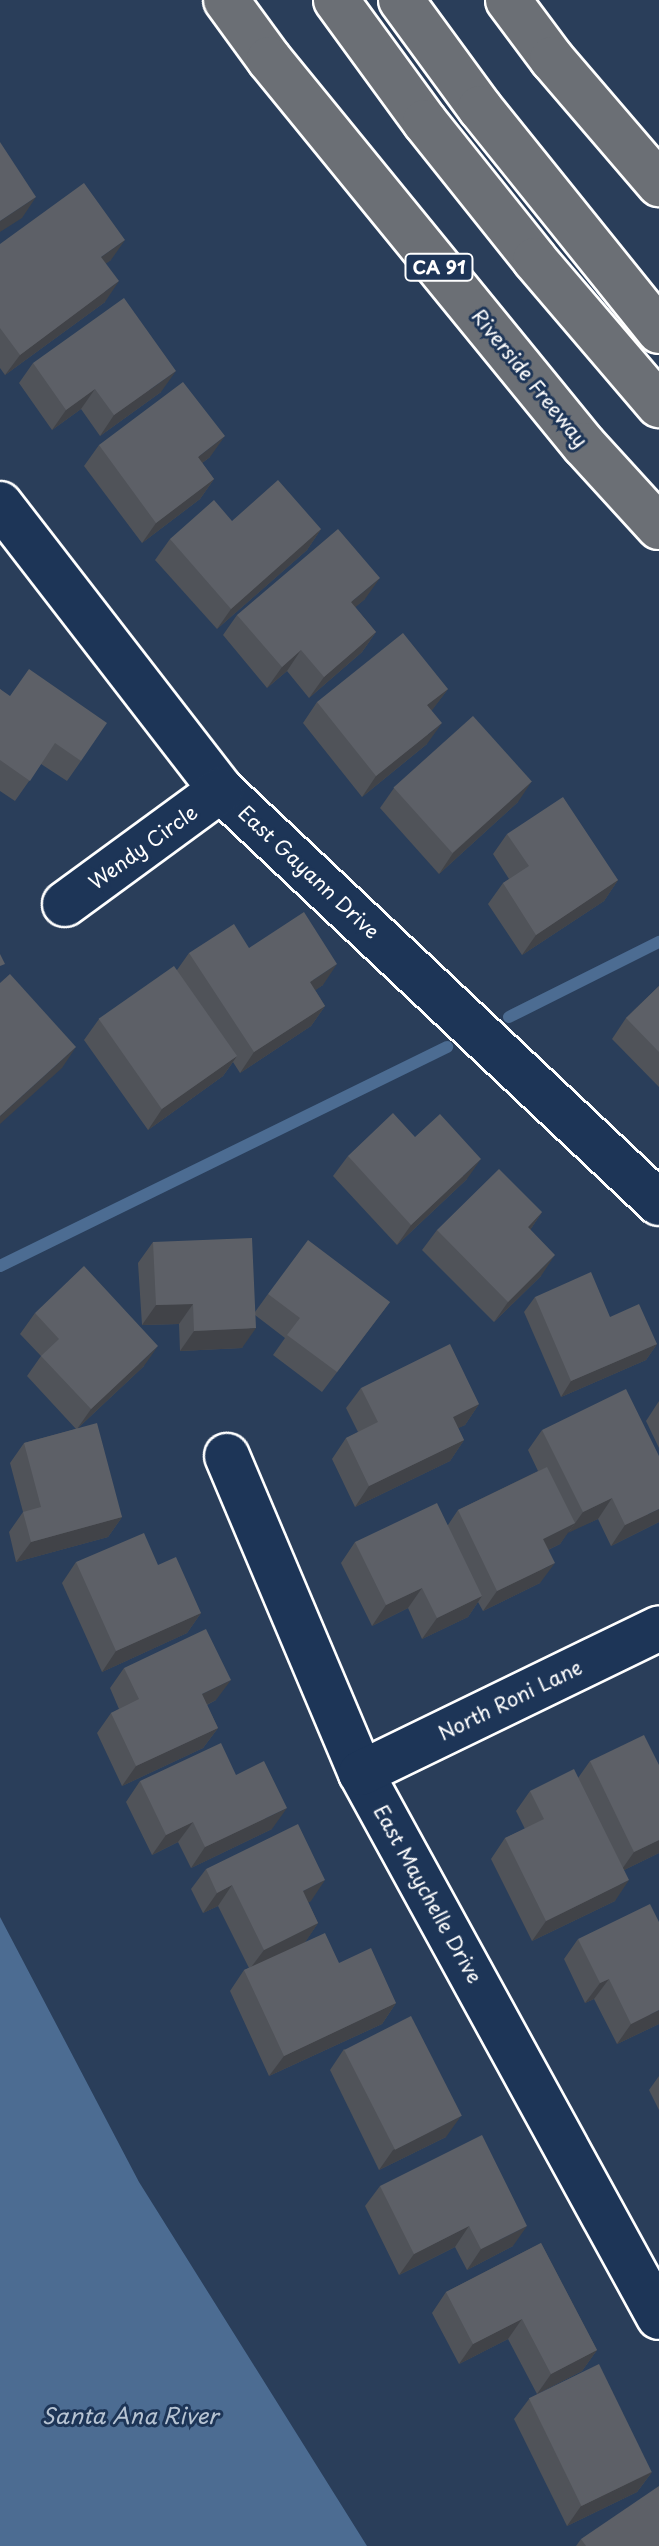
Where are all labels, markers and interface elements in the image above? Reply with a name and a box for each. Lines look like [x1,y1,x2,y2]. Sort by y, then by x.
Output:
road number: CA 91 [403,253,475,281]
street label: Riverside Freeway [466,303,594,453]
street label: Wendy Circle [84,800,202,894]
street label: East Gayann Drive [234,801,384,943]
street label: North Roni Lane [434,1655,586,1745]
street label: East Maychelle Drive [369,1800,487,1988]
water label: Santa Ana River [42,2402,218,2428]

